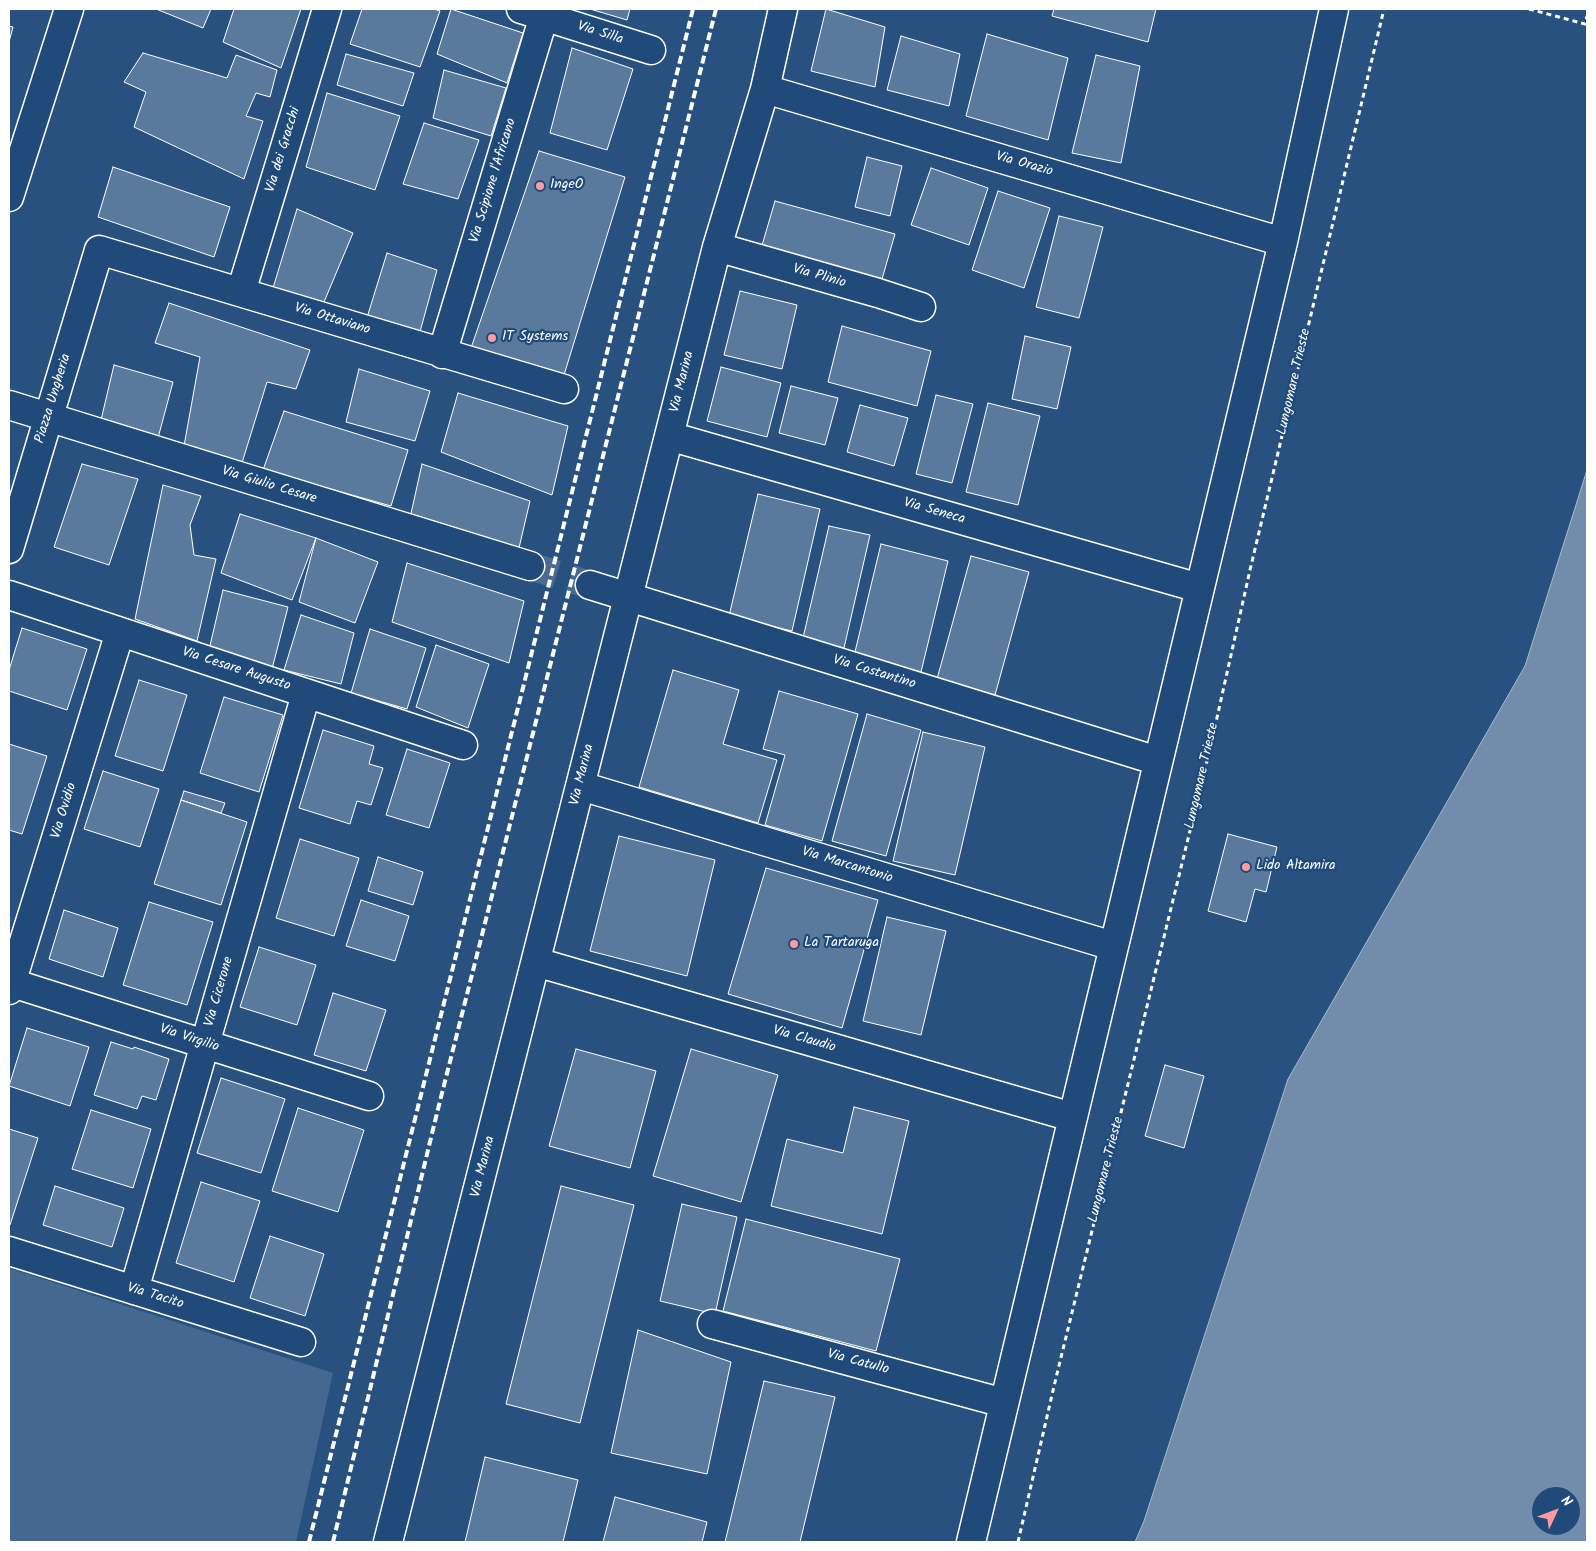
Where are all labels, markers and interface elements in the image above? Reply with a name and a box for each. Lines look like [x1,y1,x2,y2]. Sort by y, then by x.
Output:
street label: Via Silla [575,19,625,49]
street label: Via dei Gracchi [263,105,305,195]
street label: Via Scipione l'Africano [467,117,521,245]
street label: Via Orazio [994,149,1054,181]
place label: IngeO [550,178,583,194]
marker: IngeO [534,180,546,192]
street label: Via Plinio [791,261,847,293]
street label: Via Ottaviano [292,300,372,340]
street label: Lungomare Trieste [1275,327,1315,437]
place label: IT Systems [502,330,568,346]
marker: IT Systems [486,332,498,344]
street label: Via Marina [667,350,699,414]
street label: Piazza Ungheria [32,352,76,446]
street label: Via Giulio Cesare [219,464,319,508]
street label: Via Seneca [901,495,967,529]
street label: Via Cesare Augusto [180,645,292,695]
street label: Via Costantino [831,652,917,694]
street label: Lungomare Trieste [1183,721,1223,831]
street label: Via Marina [567,743,599,807]
street label: Via Ovidio [49,781,81,841]
street label: Via Marcantonio [799,844,895,888]
place label: Lido Altamira [1256,859,1336,875]
marker: Lido Altamira [1240,861,1252,873]
place label: La Tartaruga [804,936,879,952]
marker: La Tartaruga [788,938,800,950]
street label: Via Cicerone [202,955,238,1029]
street label: Via Virgilio [157,1022,221,1056]
street label: Via Claudio [771,1023,837,1057]
street label: Lungomare Trieste [1086,1115,1128,1225]
street label: Via Marina [468,1135,500,1199]
street label: Via Tacito [125,1280,185,1314]
street label: Via Catullo [825,1347,891,1379]
north arrow [1531,1486,1581,1536]
text: N [1555,1491,1577,1512]

